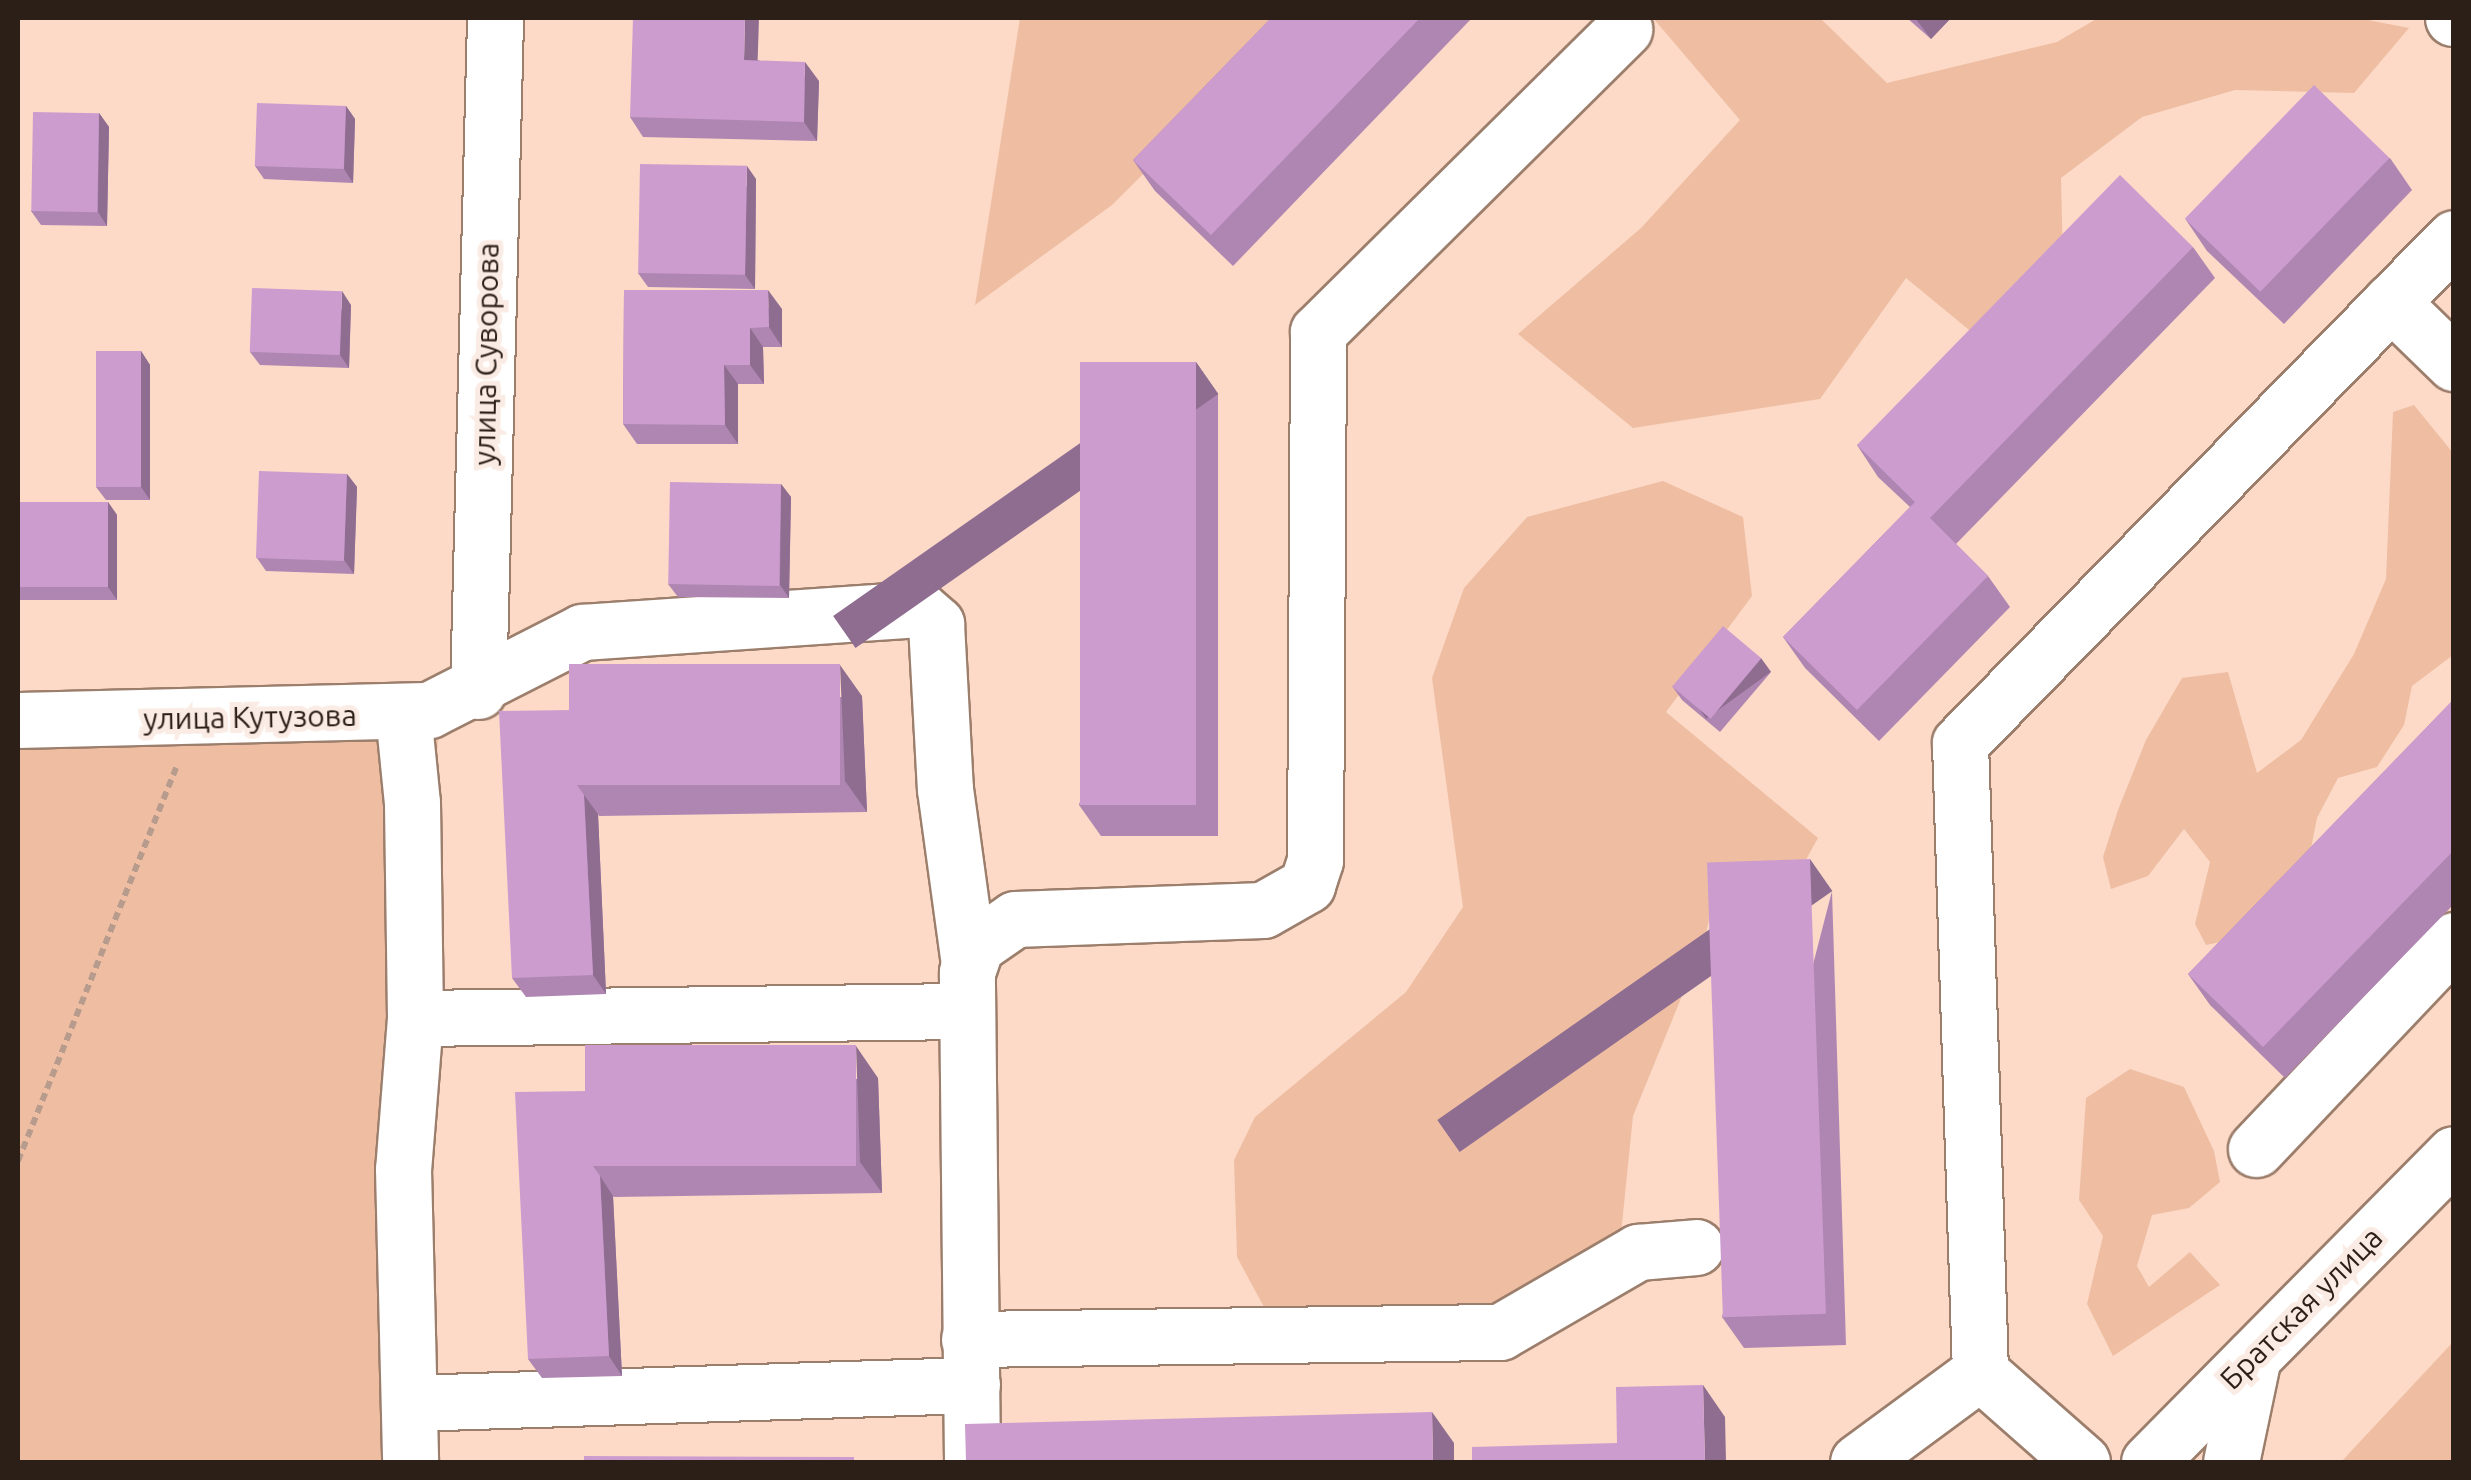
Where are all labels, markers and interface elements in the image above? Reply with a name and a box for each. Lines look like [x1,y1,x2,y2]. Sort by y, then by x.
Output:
street label: улица Суворова [466,242,506,466]
street label: улица Кутузова [143,697,357,737]
street label: Братская улица [2212,1219,2390,1397]

